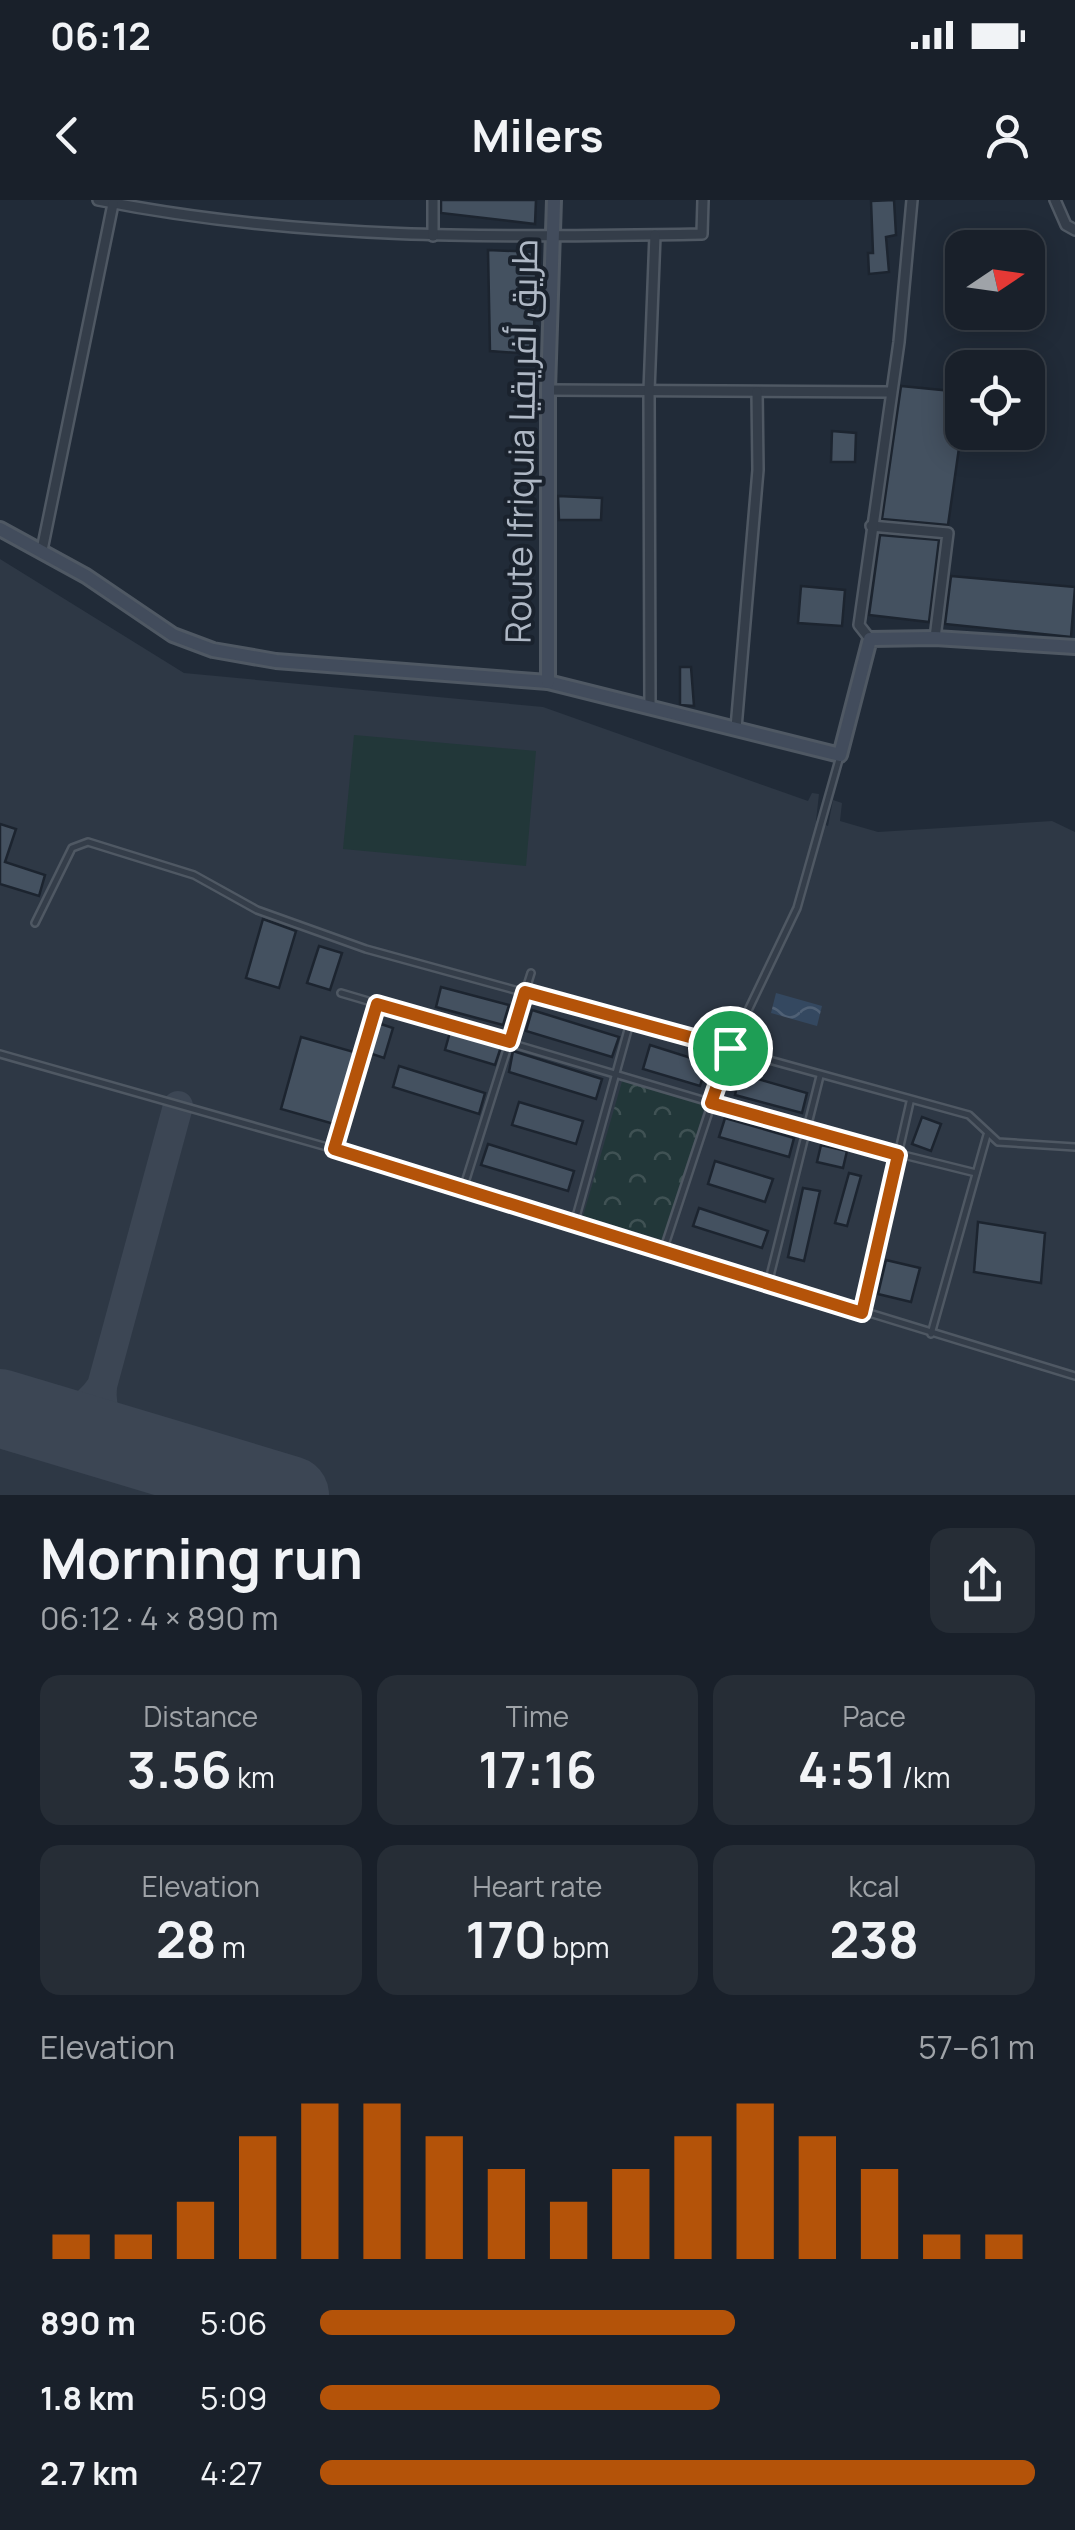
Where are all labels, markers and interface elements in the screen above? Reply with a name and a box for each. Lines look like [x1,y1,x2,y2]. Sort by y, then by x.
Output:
text: 06:12 [50,9,151,61]
text: Milers [471,104,604,166]
icon: back [40,108,95,163]
icon: person [980,108,1035,163]
north arrow [945,230,1045,330]
map controls [945,230,1045,450]
street label: Route Ifriquia طريق أفريقيا [493,238,549,644]
button: locate [945,350,1045,450]
pin [688,1006,773,1091]
icon: arrive [703,1021,758,1076]
text: Morning run [40,1520,363,1596]
button: share [930,1528,1035,1633]
text: 06:12 · 4 × 890 m [40,1596,278,1640]
text: Distance [143,1697,258,1735]
text: Time [506,1697,569,1735]
text: Pace [843,1697,906,1735]
text: 3.56 [127,1735,232,1803]
text: 17:16 [478,1735,597,1803]
text: 4:51 [798,1735,896,1803]
text: km [232,1758,275,1796]
text: /km [896,1758,951,1796]
text: Elevation [142,1867,260,1905]
text: Heart rate [473,1867,602,1905]
text: kcal [849,1867,900,1905]
text: 28 [156,1905,216,1973]
text: 170 [466,1905,547,1973]
text: 238 [829,1905,919,1973]
text: m [216,1928,246,1966]
text: bpm [547,1928,609,1966]
text: Elevation [40,2025,175,2069]
text: 57–61 m [918,2025,1035,2069]
text: 890 m [40,2301,136,2345]
text: 5:06 [200,2301,267,2345]
text: 1.8 km [40,2376,134,2420]
text: 5:09 [200,2376,267,2420]
text: 2.7 km [40,2451,138,2495]
text: 4:27 [200,2451,263,2495]

